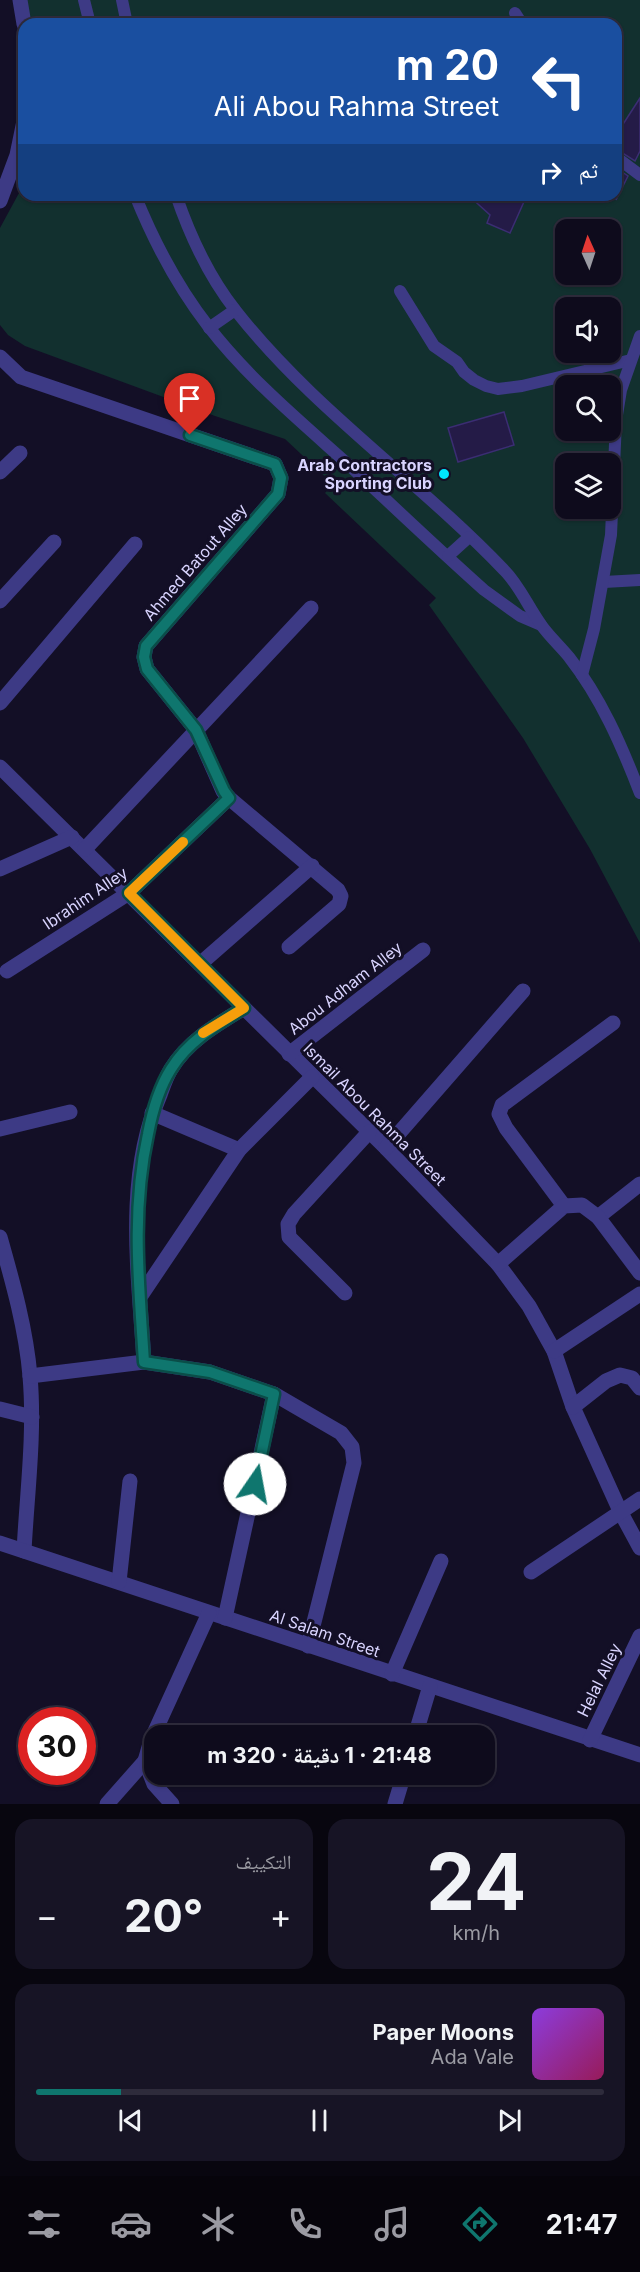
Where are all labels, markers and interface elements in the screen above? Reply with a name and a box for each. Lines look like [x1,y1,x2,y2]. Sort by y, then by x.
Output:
text: 20 m [396,39,499,90]
icon: left [520,42,598,120]
text: Ali Abou Rahma Street [214,90,499,123]
icon: right [534,156,567,189]
text: ثم [579,157,598,183]
north arrow [555,219,621,285]
map controls [555,219,621,519]
button: sound [555,297,621,363]
pin [164,373,215,435]
button: search [555,375,621,441]
icon: arrive [173,382,206,415]
button: layers [555,453,621,519]
place label: Arab Contractors Sporting Club [297,455,432,493]
marker: Arab Contractors Sporting Club [437,467,451,481]
street label: Ahmed Batout Alley [139,499,251,625]
street label: Ibrahim Alley [39,862,131,934]
street label: Abou Adham Alley [284,937,406,1039]
street label: Ismail Abou Rahma Street [299,1038,451,1190]
position arrow [223,1452,287,1516]
street label: Al Salam Street [267,1605,383,1661]
street label: Helal Alley [573,1640,625,1720]
speed limit sign: 30 [18,1707,96,1785]
text: 21:48 · 1 دقيقة · 320 m [207,1742,432,1768]
text: 24 [426,1834,527,1929]
text: التكييف [235,1850,292,1874]
text: 20° [124,1888,203,1943]
text: − [36,1896,58,1936]
text: + [270,1896,292,1936]
text: km/h [452,1921,500,1945]
text: Paper Moons [373,2019,514,2045]
text: Ada Vale [431,2045,514,2069]
icon: previous [114,2104,147,2137]
icon: pause [303,2104,336,2137]
icon: next [493,2104,526,2137]
icon: filters [23,2203,65,2245]
icon: car [110,2203,152,2245]
icon: climate [197,2203,239,2245]
icon: phone [284,2203,326,2245]
icon: music [371,2203,413,2245]
icon: directions [459,2203,501,2245]
text: 21:47 [546,2208,617,2241]

